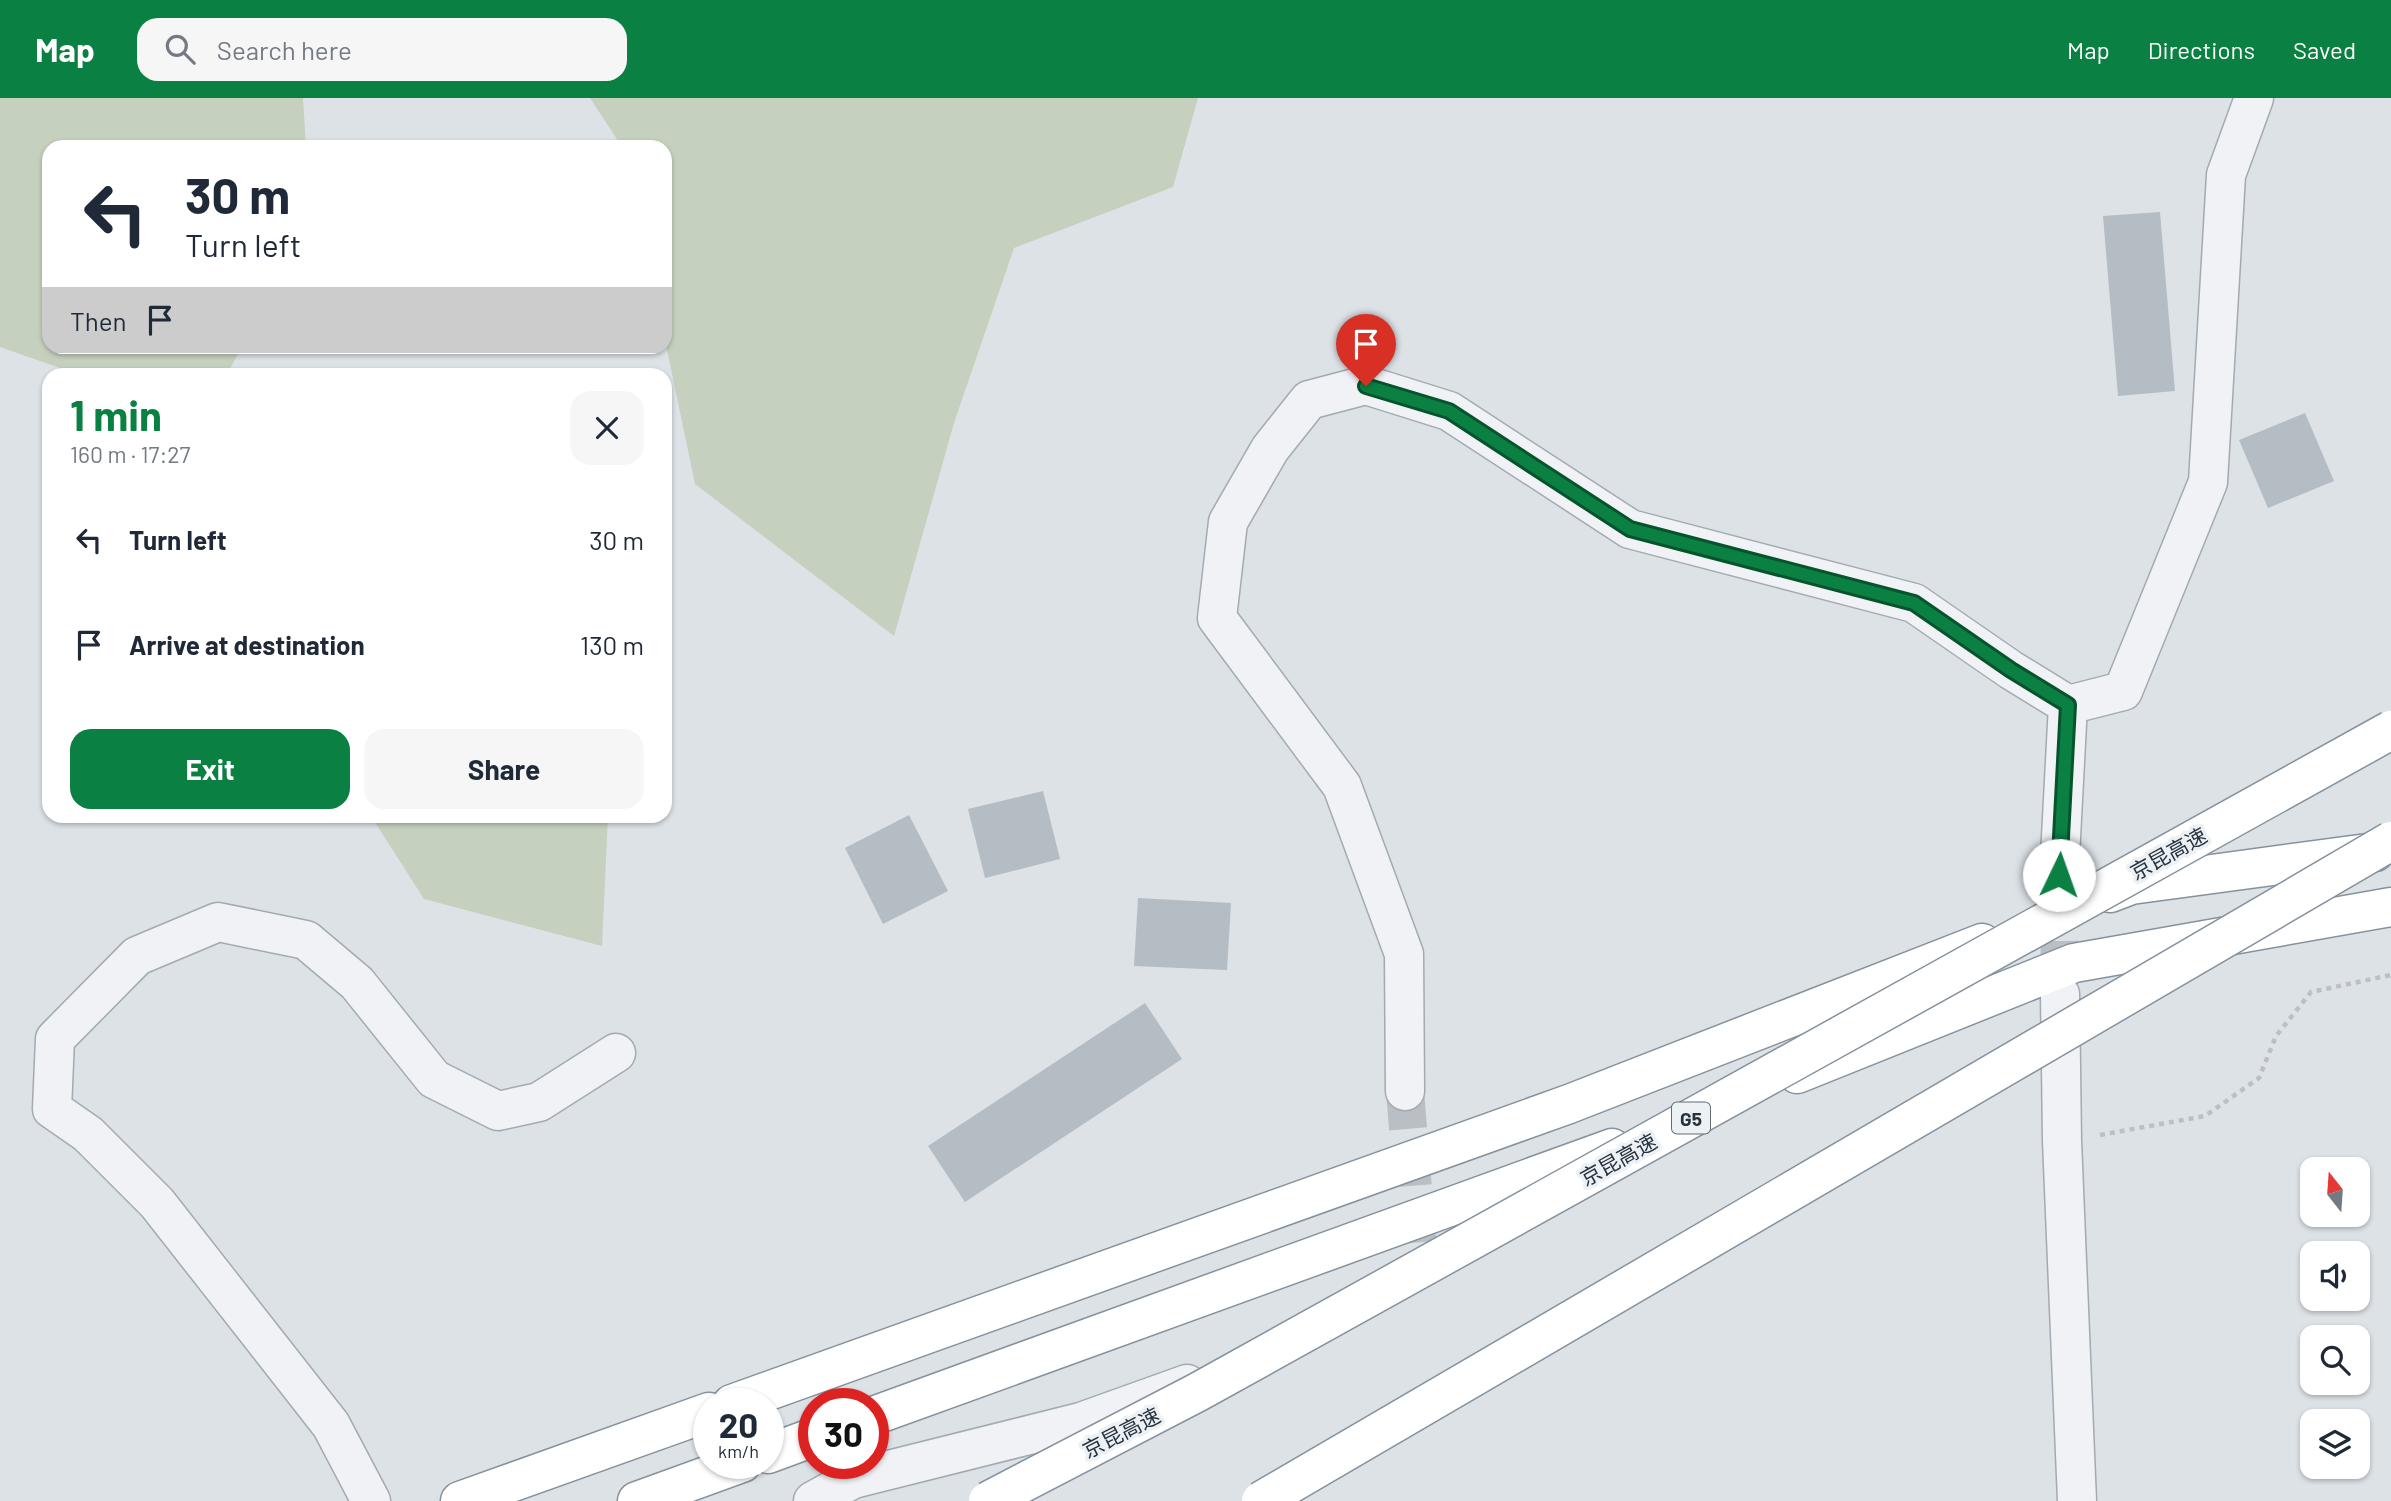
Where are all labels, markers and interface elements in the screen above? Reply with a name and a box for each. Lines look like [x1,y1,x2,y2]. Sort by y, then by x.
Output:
search box [137,18,627,81]
text: Map [35,29,95,69]
icon: search [161,30,199,68]
text: Search here [217,34,352,65]
text: Map [2067,35,2110,64]
text: Directions [2148,35,2255,64]
text: Saved [2293,35,2356,64]
text: 30 m [185,165,290,224]
icon: left [70,168,161,259]
text: Turn left [185,225,302,263]
icon: arrive [141,301,179,339]
text: Then [70,305,127,336]
pin [1336,314,1396,386]
icon: arrive [1347,325,1385,363]
text: 1 min [70,389,162,439]
button: close [570,391,644,465]
text: 160 m · 17:27 [70,440,190,468]
icon: left [70,521,108,559]
text: Turn left [129,524,227,555]
text: 30 m [589,524,644,555]
icon: arrive [70,626,108,664]
text: Arrive at destination [129,629,365,660]
text: 130 m [580,629,644,660]
button: Exit [70,729,350,809]
button: Share [364,729,644,809]
street label: 京昆高速 [2125,822,2211,884]
position arrow [2022,838,2096,912]
road number: G5 [1672,1102,1710,1134]
street label: 京昆高速 [1575,1128,1661,1190]
north arrow [2300,1157,2370,1227]
map controls [2300,1157,2370,1479]
button: sound [2300,1241,2370,1311]
button: search [2300,1325,2370,1395]
speed limit sign: 30 [798,1388,889,1479]
street label: 京昆高速 [1078,1402,1164,1462]
text: 20 [719,1403,758,1445]
button: layers [2300,1409,2370,1479]
text: km/h [718,1440,759,1462]

